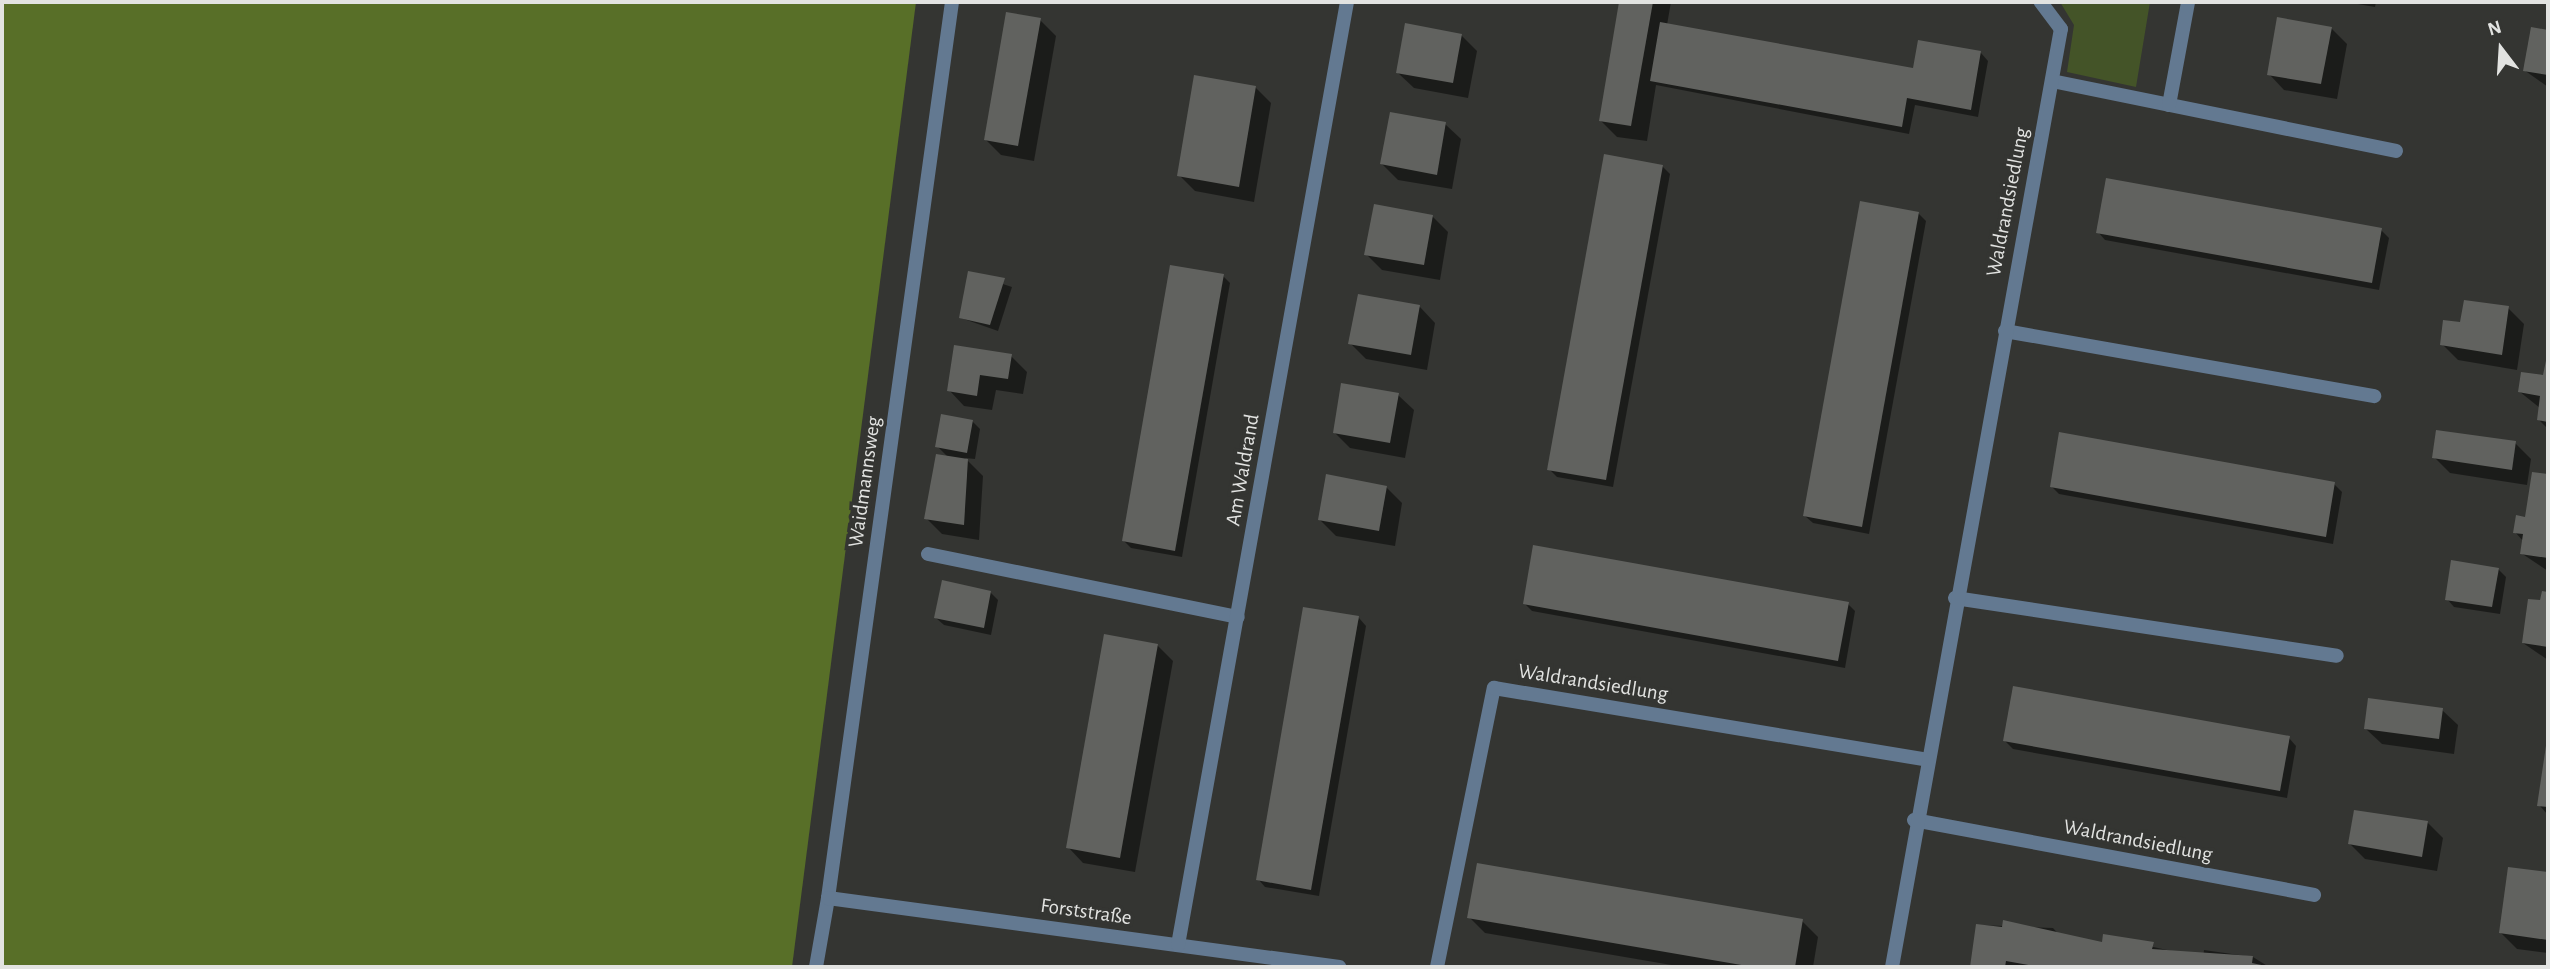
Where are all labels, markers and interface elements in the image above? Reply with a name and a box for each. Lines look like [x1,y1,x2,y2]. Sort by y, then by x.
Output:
north arrow [2466,14,2536,84]
text: N [2486,17,2504,39]
street label: Waldrandsiedlung [1981,125,2035,279]
street label: Am Waldrand [1221,412,1265,528]
street label: Waidmannsweg [843,415,887,549]
street label: Waldrandsiedlung [1516,659,1670,707]
street label: Waldrandsiedlung [2061,814,2215,868]
street label: Forststraße [1039,893,1133,931]

